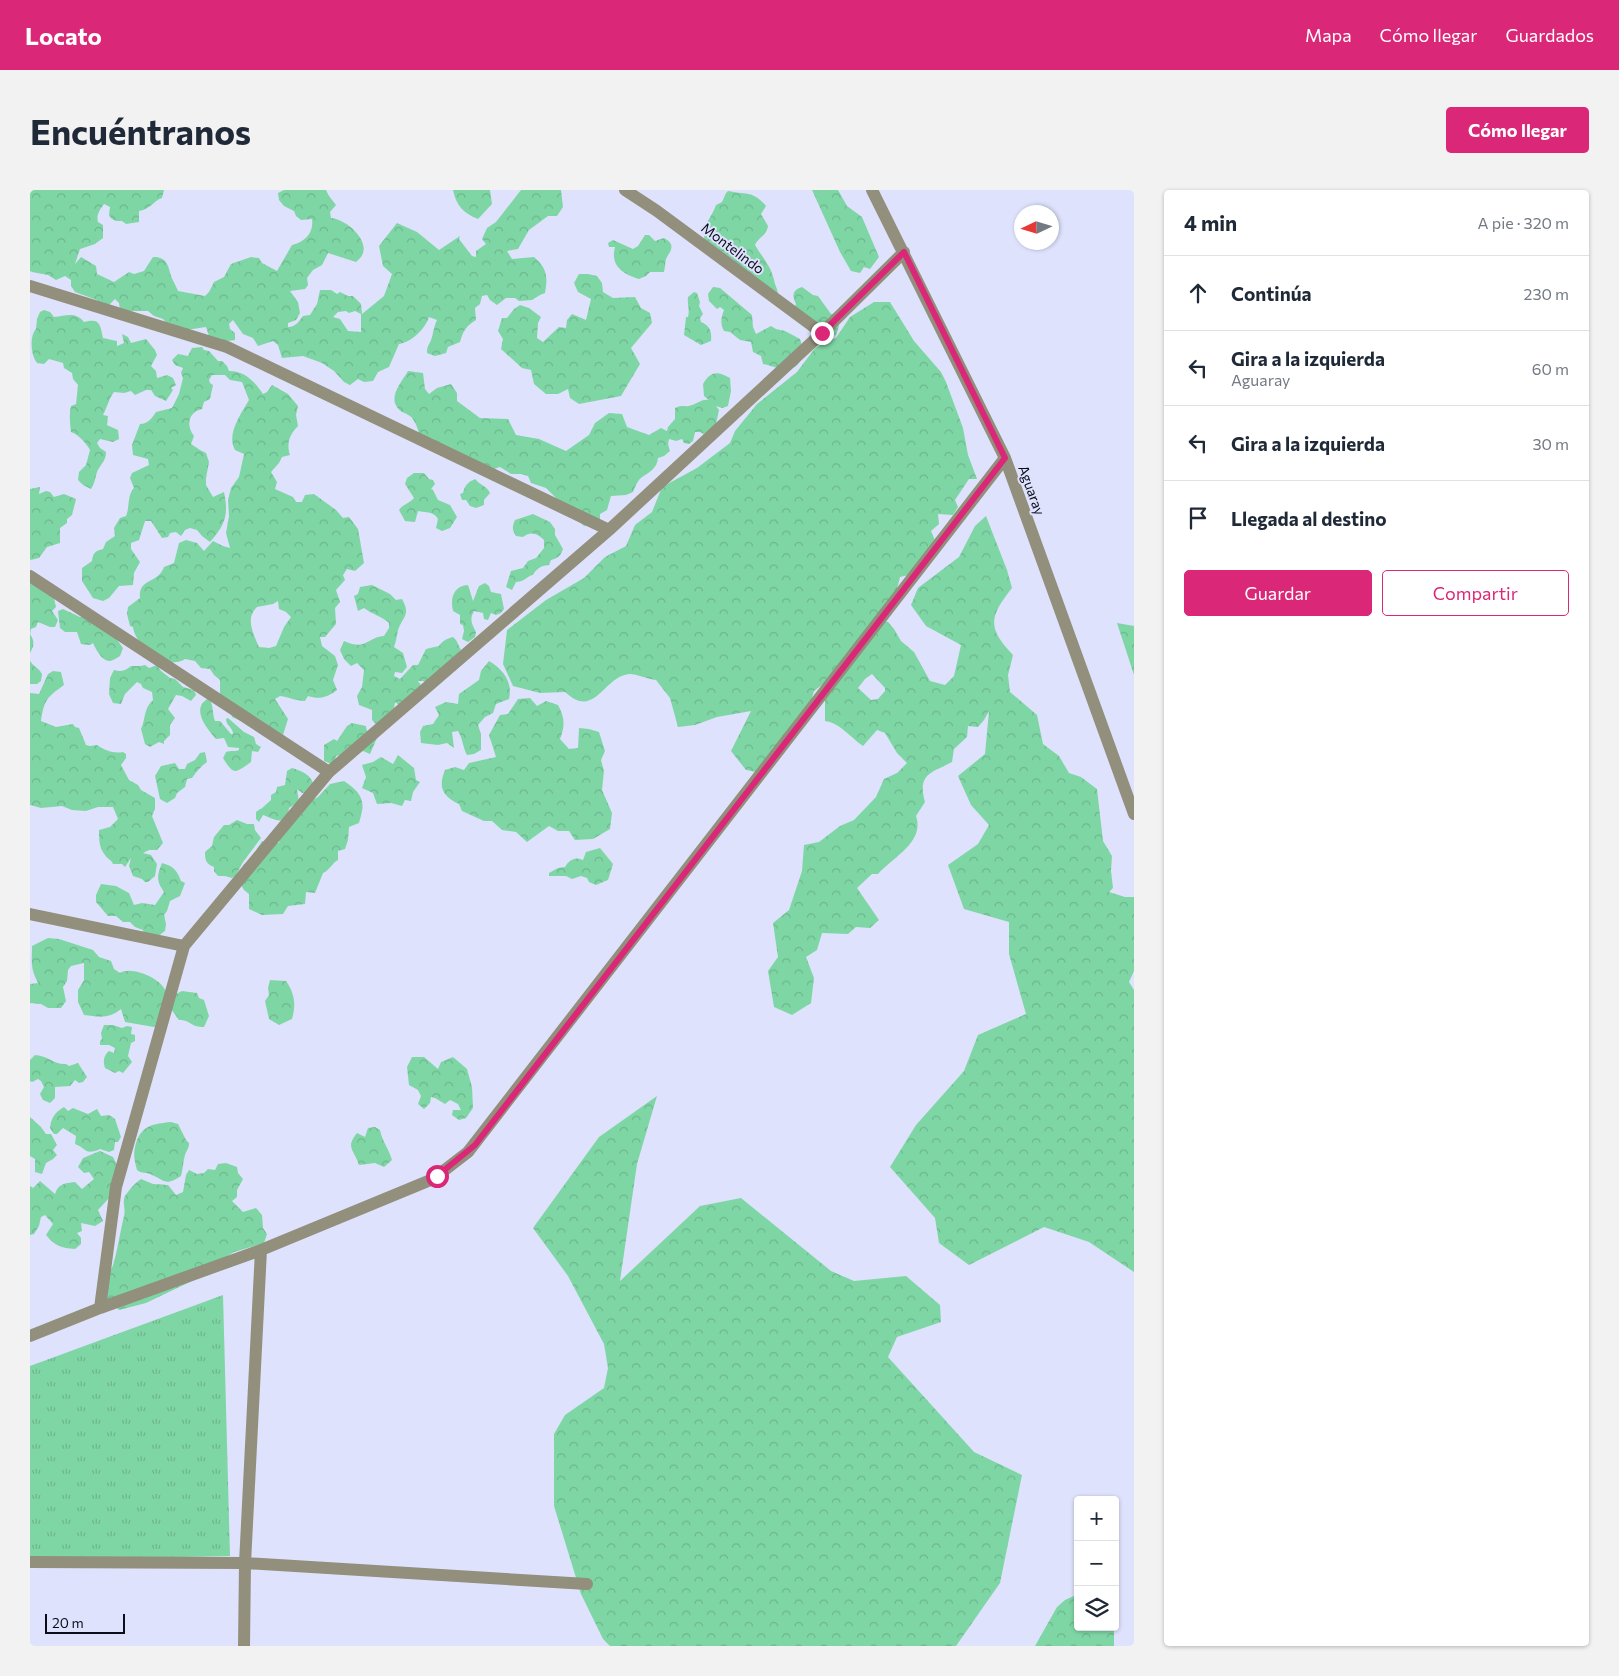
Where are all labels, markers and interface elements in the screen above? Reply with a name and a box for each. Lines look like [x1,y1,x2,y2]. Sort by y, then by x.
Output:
text: Locato [25,21,102,50]
text: Mapa [1305,24,1352,46]
text: Cómo llegar [1380,24,1477,46]
text: Guardados [1505,24,1594,46]
button: Cómo llegar [1446,107,1589,153]
text: Encuéntranos [30,109,251,152]
north arrow [1014,205,1059,250]
text: 4 min [1184,210,1237,235]
text: A pie · 320 m [1478,213,1569,232]
street label: Montelindo [698,219,768,277]
icon: ahead [1184,279,1212,307]
text: Continúa [1231,282,1312,305]
text: 230 m [1524,284,1569,303]
route end [811,322,834,345]
text: Gira a la izquierda [1231,347,1385,370]
icon: left [1184,354,1212,382]
text: 60 m [1532,359,1569,378]
text: Aguaray [1231,370,1290,389]
icon: left [1184,429,1212,457]
text: Gira a la izquierda [1231,432,1385,455]
text: 30 m [1532,434,1569,453]
street label: Aguaray [1015,463,1049,517]
icon: arrive [1184,504,1212,532]
text: Llegada al destino [1231,507,1387,530]
button: Guardar [1184,570,1372,616]
button: Compartir [1382,570,1569,616]
route start [426,1165,449,1188]
map controls [1074,1496,1119,1631]
button: + [1074,1496,1119,1541]
button: − [1074,1541,1119,1586]
button: layers [1074,1586,1119,1631]
scale bar [45,1611,125,1634]
text: 20 m [52,1614,84,1631]

